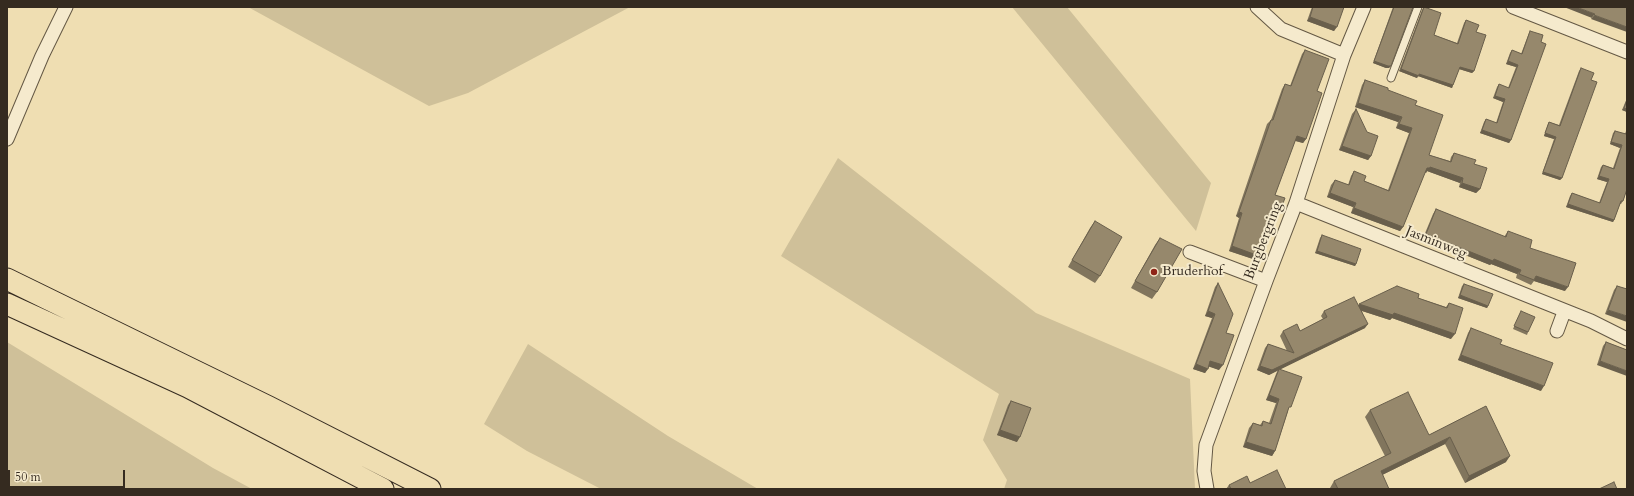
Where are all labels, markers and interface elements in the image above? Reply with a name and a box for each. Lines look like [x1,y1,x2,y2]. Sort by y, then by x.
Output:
street label: Burgbergring [1241,200,1287,282]
street label: Jasminweg [1403,223,1469,263]
place label: Bruderhof [1162,264,1223,280]
marker: Bruderhof [1149,267,1159,277]
scale bar [10,462,127,488]
text: 50 m [15,469,41,485]

